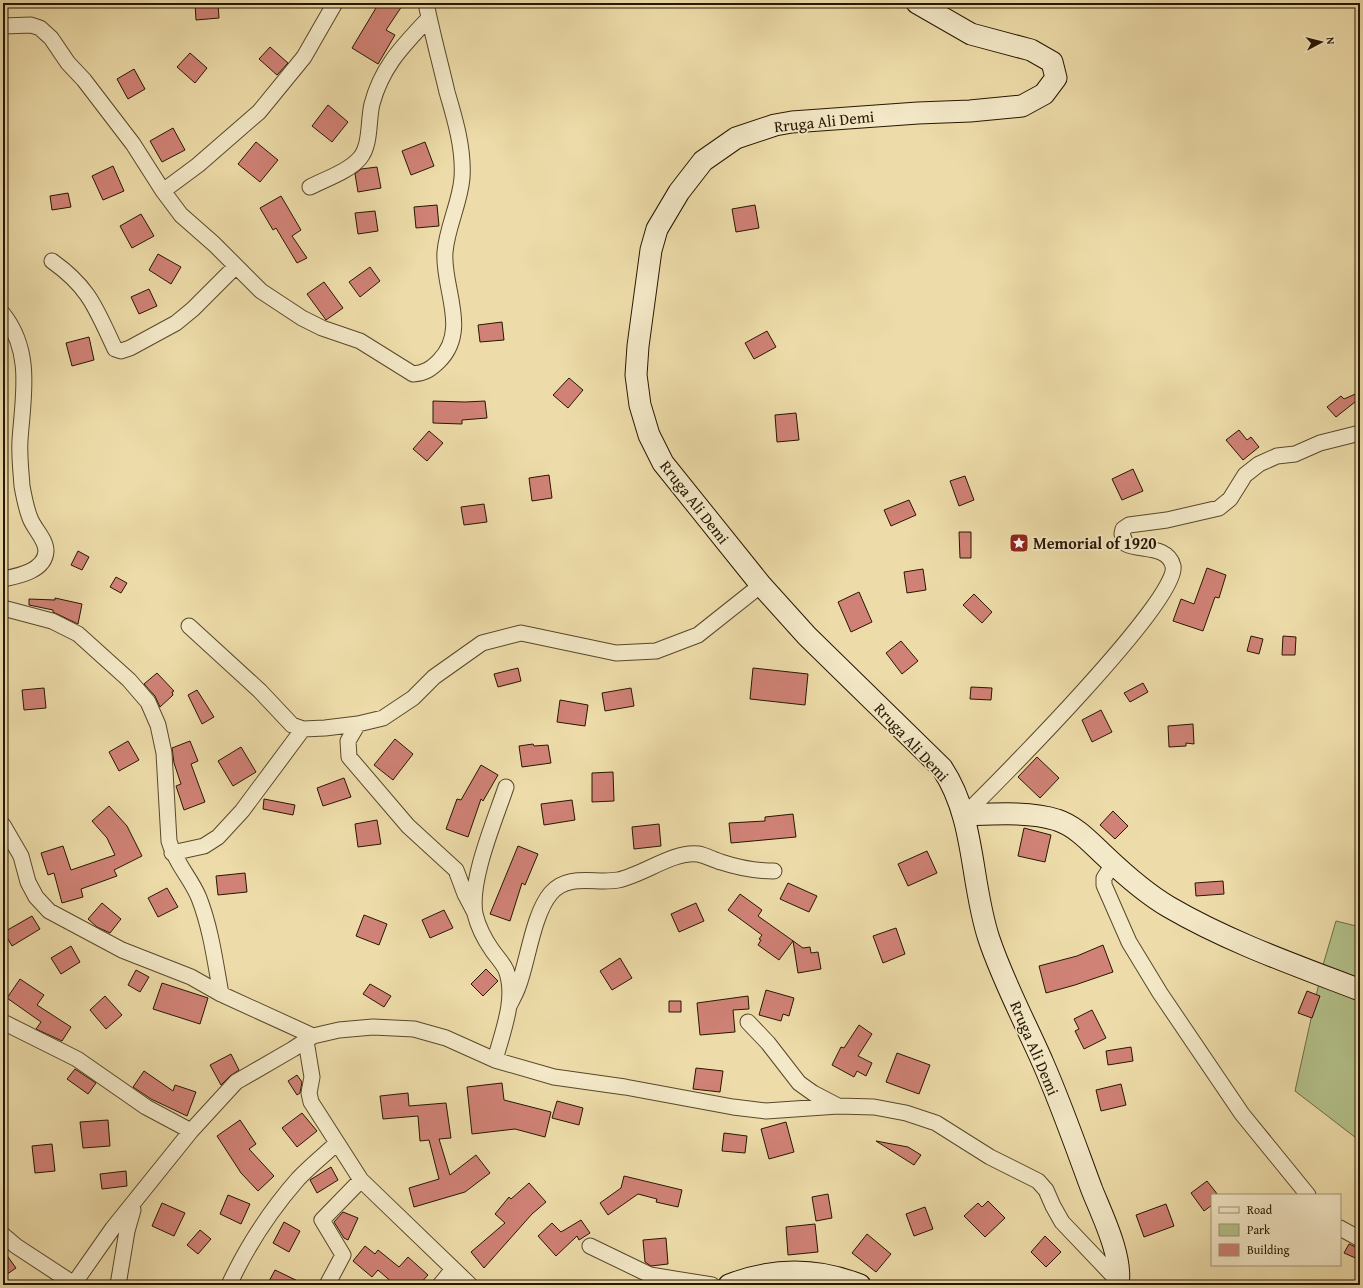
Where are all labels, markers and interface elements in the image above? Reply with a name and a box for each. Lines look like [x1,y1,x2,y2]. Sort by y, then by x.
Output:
north arrow [1301,22,1341,62]
text: N [1323,36,1339,46]
street label: Rruga Ali Demi [773,104,876,138]
street label: Rruga Ali Demi [655,455,736,549]
place label: Memorial of 1920 [1033,531,1157,555]
place icon: Memorial of 1920 [1008,532,1030,554]
street label: Rruga Ali Demi [869,697,955,787]
street label: Rruga Ali Demi [1004,997,1066,1099]
legend [1211,1194,1341,1266]
text: Road [1247,1201,1273,1218]
text: Park [1247,1221,1271,1238]
text: Building [1247,1241,1290,1258]

